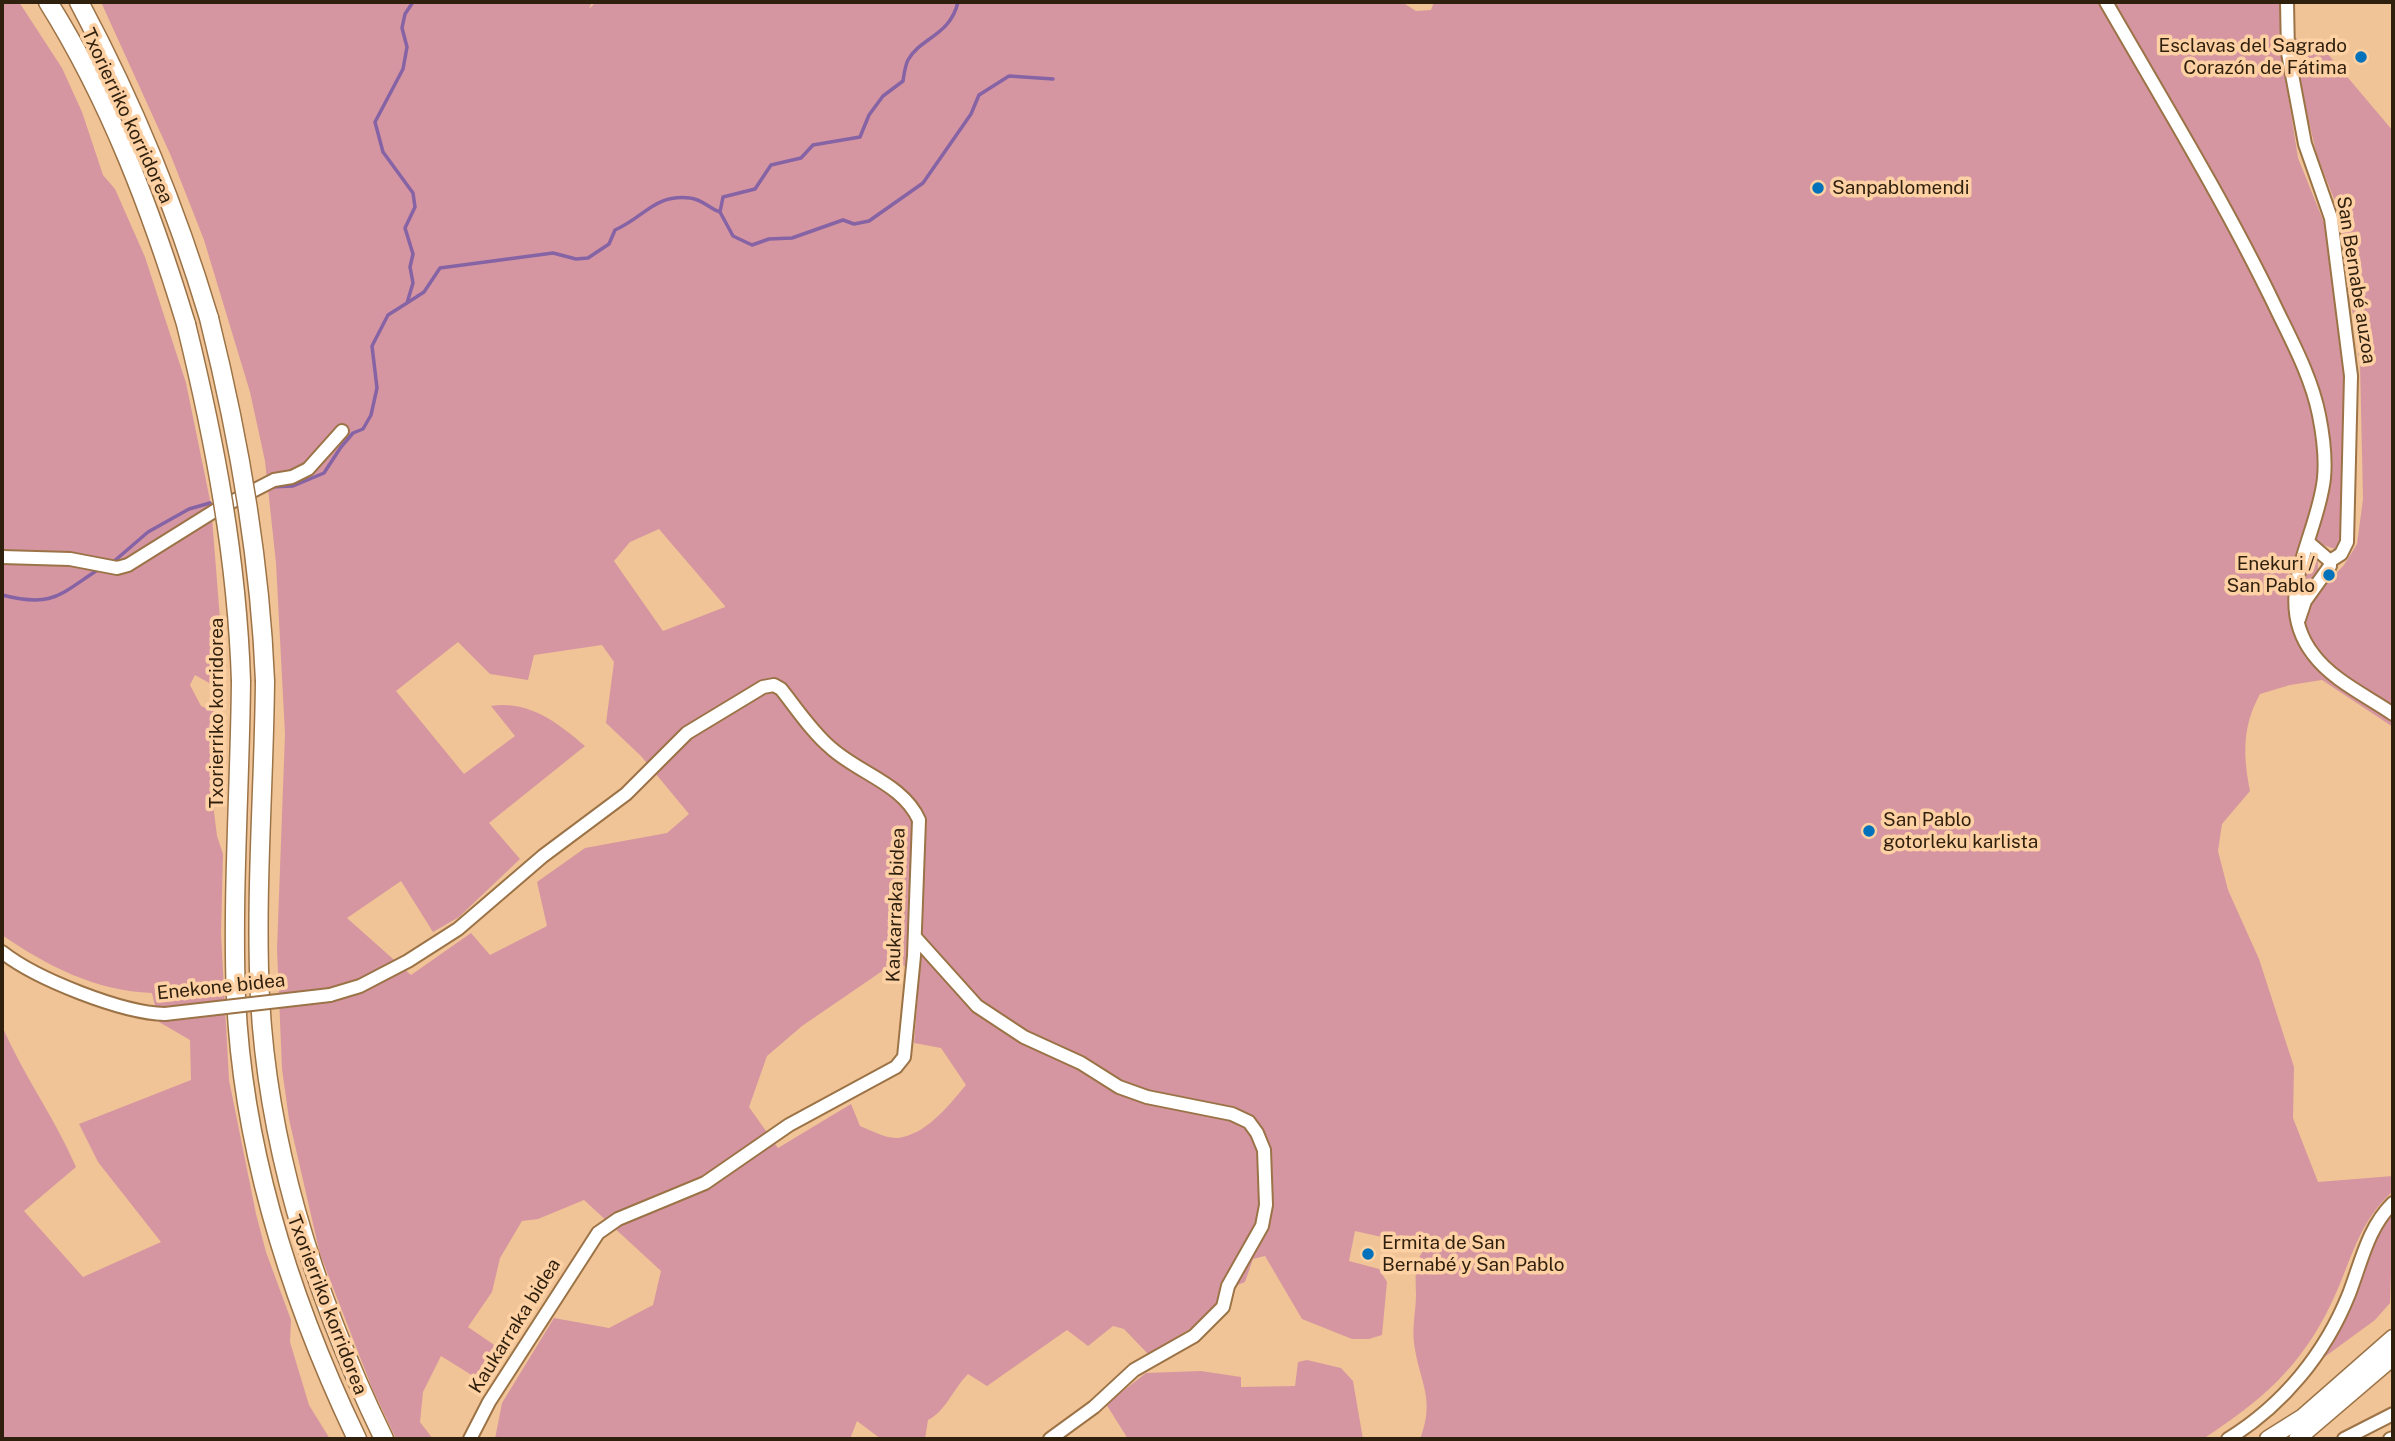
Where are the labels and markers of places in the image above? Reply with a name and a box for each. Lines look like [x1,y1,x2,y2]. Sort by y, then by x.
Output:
place label: Esclavas del Sagrado Corazón de Fátima [2159,35,2347,79]
marker: Esclavas del Sagrado Corazón de Fátima [2353,49,2369,65]
place label: Sanpablomendi [1832,177,1970,199]
marker: Sanpablomendi [1810,180,1826,196]
place label: Enekuri / San Pablo [2226,553,2315,597]
marker: Enekuri / San Pablo [2321,567,2337,583]
place label: San Pablo gotorleku karlista [1883,809,2038,853]
marker: San Pablo gotorleku karlista [1861,823,1877,839]
place label: Ermita de San Bernabé y San Pablo [1382,1232,1564,1276]
marker: Ermita de San Bernabé y San Pablo [1360,1246,1376,1262]

